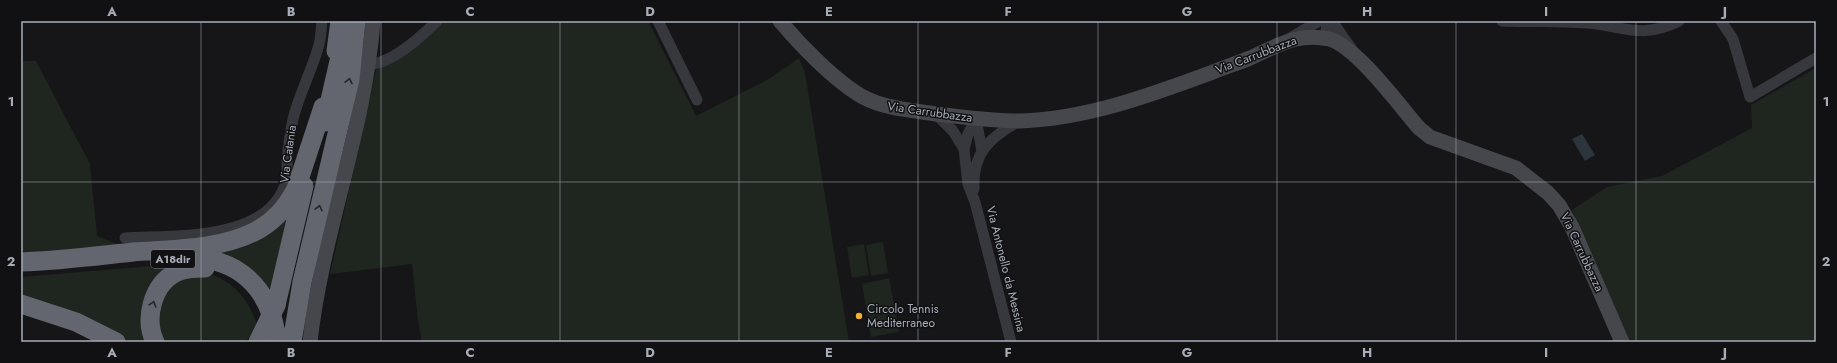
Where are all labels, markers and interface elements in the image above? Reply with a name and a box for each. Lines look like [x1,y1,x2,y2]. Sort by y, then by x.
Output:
text: A [106,2,117,21]
text: B [287,2,296,21]
text: C [465,2,475,21]
text: D [645,2,655,21]
text: E [825,2,833,21]
text: F [1004,2,1012,21]
text: G [1182,2,1193,21]
text: H [1362,2,1372,21]
text: I [1544,2,1548,21]
text: J [1720,2,1727,21]
street label: Via Carrubbazza [1213,31,1299,79]
one-way arrow [344,78,352,84]
text: 1 [8,92,14,111]
text: 1 [1823,92,1829,111]
street label: Via Carrubbazza [886,97,974,127]
street label: Via Catania [275,124,301,184]
street label: Via Antonello da Messina [982,204,1030,334]
one-way arrow [315,205,323,211]
street label: Via Carrubbazza [1556,209,1608,295]
road number: A18dir [151,250,195,268]
text: 2 [7,252,15,271]
text: 2 [1822,252,1830,271]
place label: Circolo Tennis Mediterraneo [867,300,939,332]
one-way arrow [148,301,156,308]
marker: Circolo Tennis Mediterraneo [854,311,864,321]
text: A [106,343,117,362]
text: B [287,343,296,362]
text: C [465,343,475,362]
text: D [645,343,655,362]
text: E [825,343,833,362]
text: F [1004,343,1012,362]
text: G [1182,343,1193,362]
text: H [1362,343,1372,362]
text: I [1544,343,1548,362]
text: J [1720,343,1727,362]

